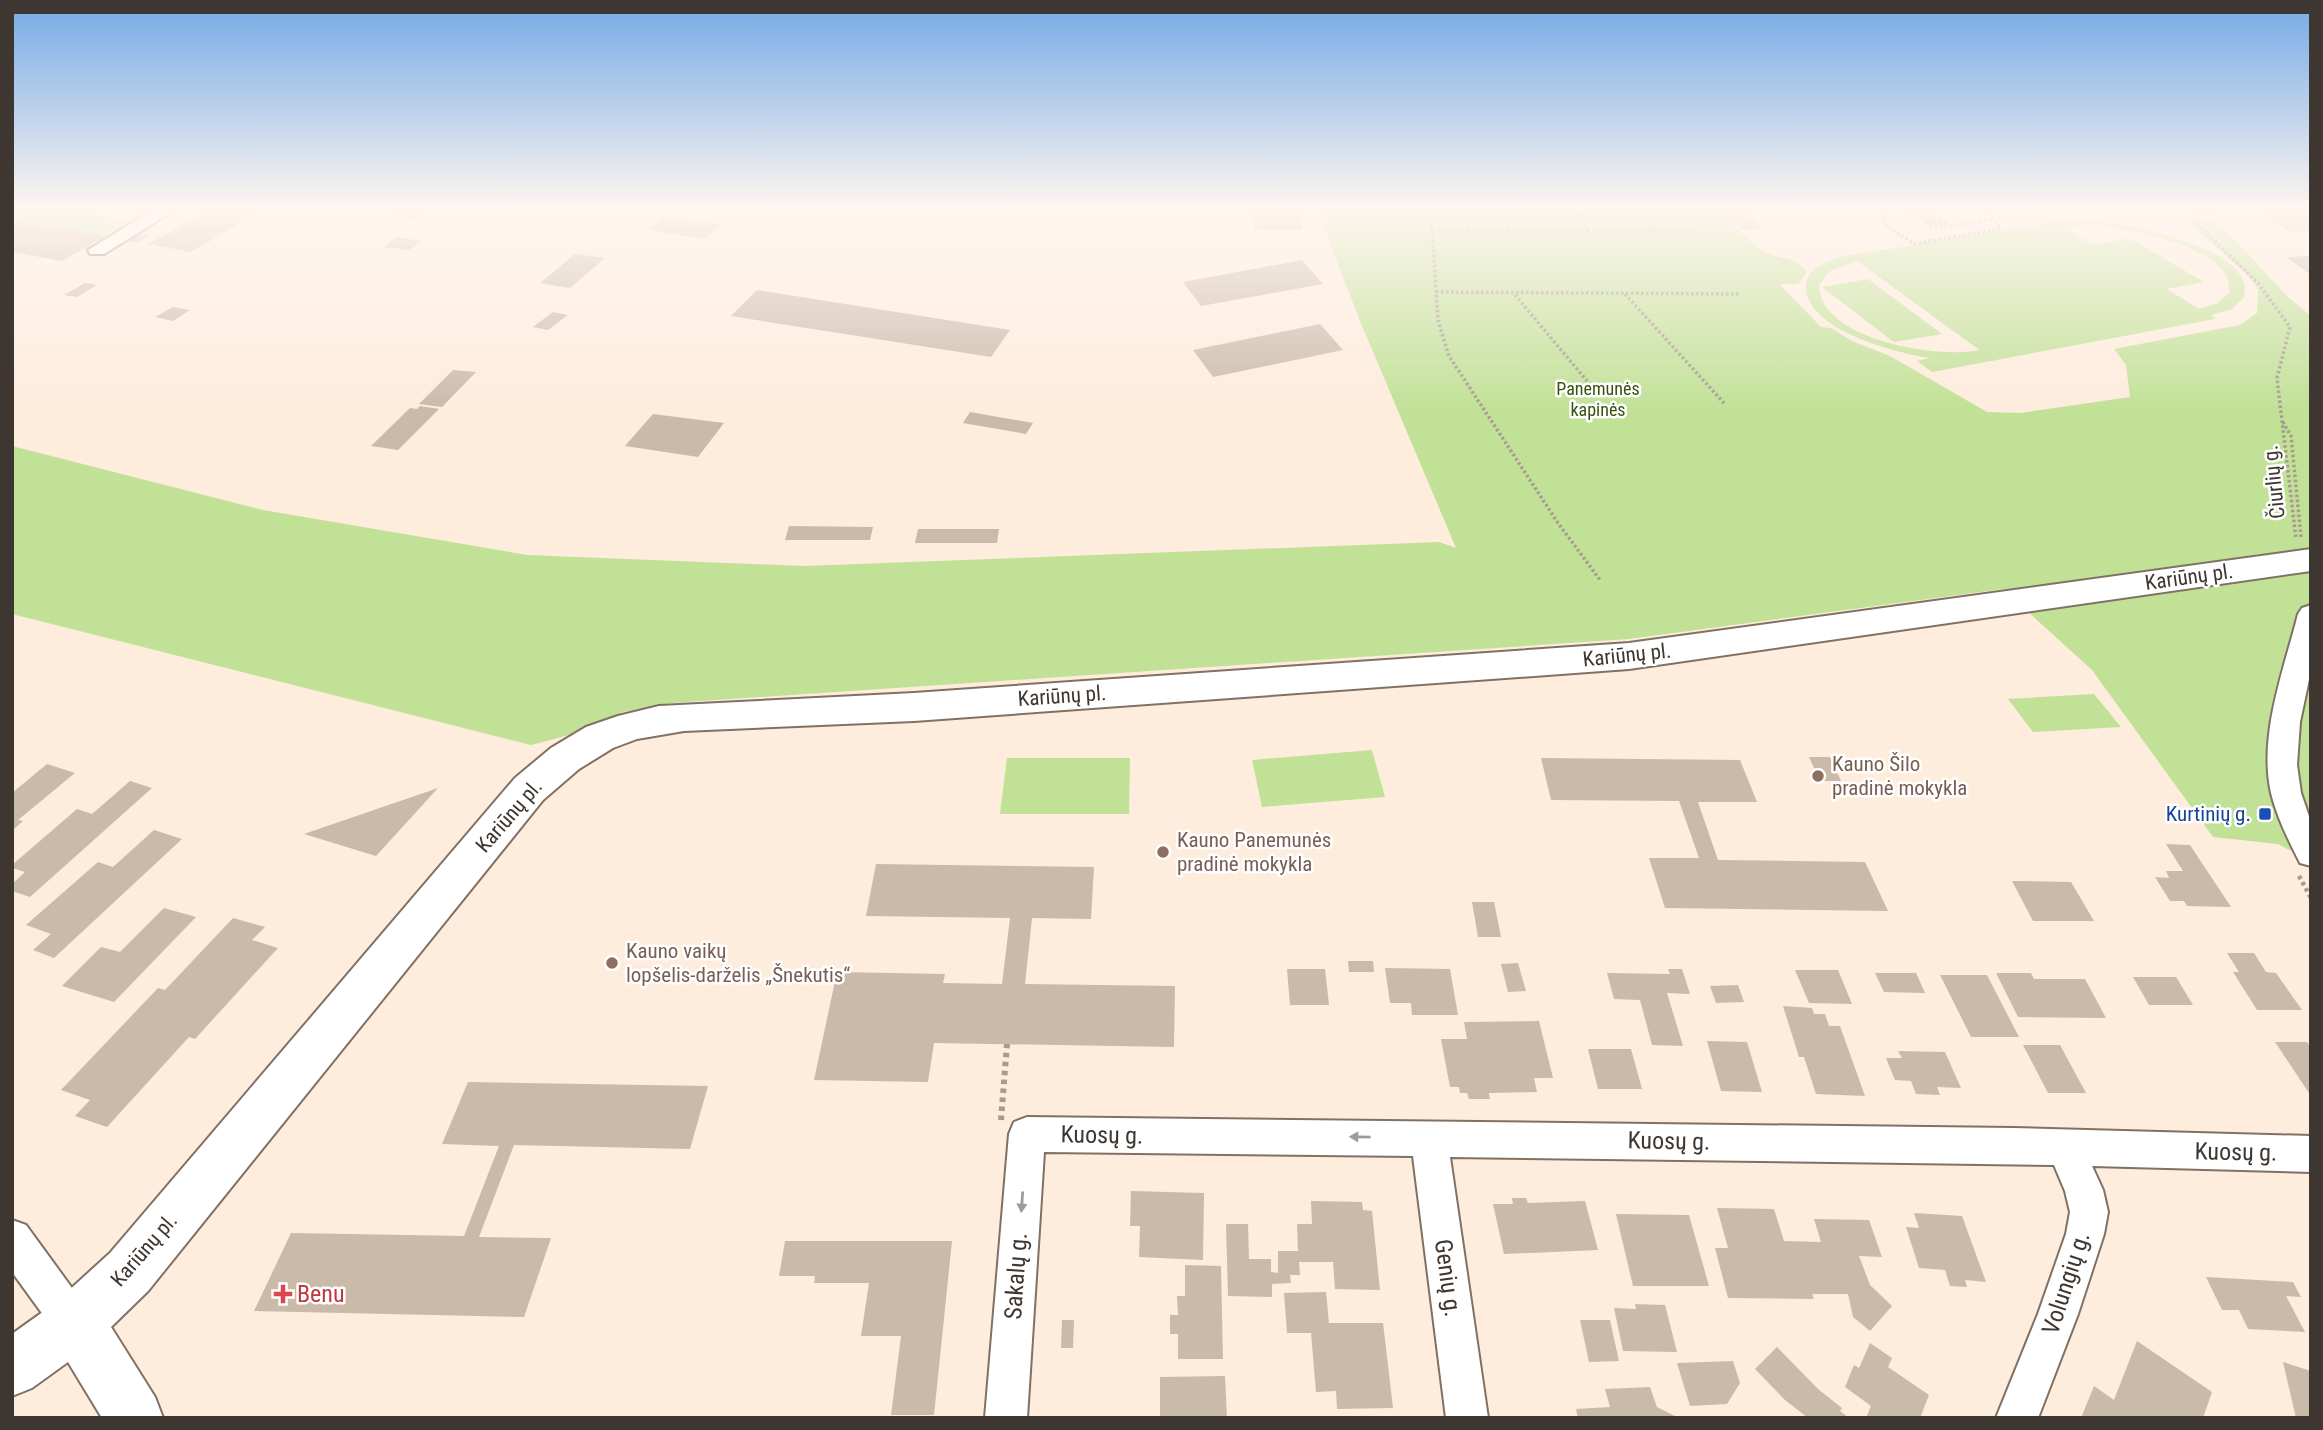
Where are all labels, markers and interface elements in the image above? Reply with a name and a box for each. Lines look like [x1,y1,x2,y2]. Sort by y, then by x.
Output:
park label: Panemunės kapinės [1556,378,1640,420]
street label: Čiurlių g. [2258,444,2290,520]
street label: Kariūnų pl. [2143,559,2235,595]
street label: Kariūnų pl. [1582,638,1672,672]
street label: Kariūnų pl. [1017,681,1107,711]
place label: Kauno Šilo pradinė mokykla [1832,752,1967,800]
marker: Kauno Šilo pradinė mokykla [1810,768,1826,784]
street label: Kariūnų pl. [471,775,547,857]
place label: Kurtinių g. [2166,802,2251,826]
marker: Kurtinių g. [2257,806,2273,822]
place label: Kauno Panemunės pradinė mokykla [1177,828,1331,876]
marker: Kauno Panemunės pradinė mokykla [1155,844,1171,860]
place label: Kauno vaikų lopšelis-darželis „Šnekutis“ [626,939,850,987]
marker: Kauno vaikų lopšelis-darželis „Šnekutis“ [604,955,620,971]
street label: Kuosų g. [1060,1120,1144,1150]
street label: Kuosų g. [1627,1126,1711,1156]
one-way arrow [1349,1131,1371,1143]
street label: Kuosų g. [2194,1137,2278,1167]
one-way arrow [1016,1191,1027,1213]
street label: Kariūnų pl. [106,1209,182,1291]
street label: Volungių g. [2036,1228,2096,1338]
street label: Sakalų g. [999,1232,1033,1320]
street label: Genių g. [1429,1238,1467,1318]
place label: Benu [297,1280,345,1308]
marker: Benu [275,1286,291,1302]

